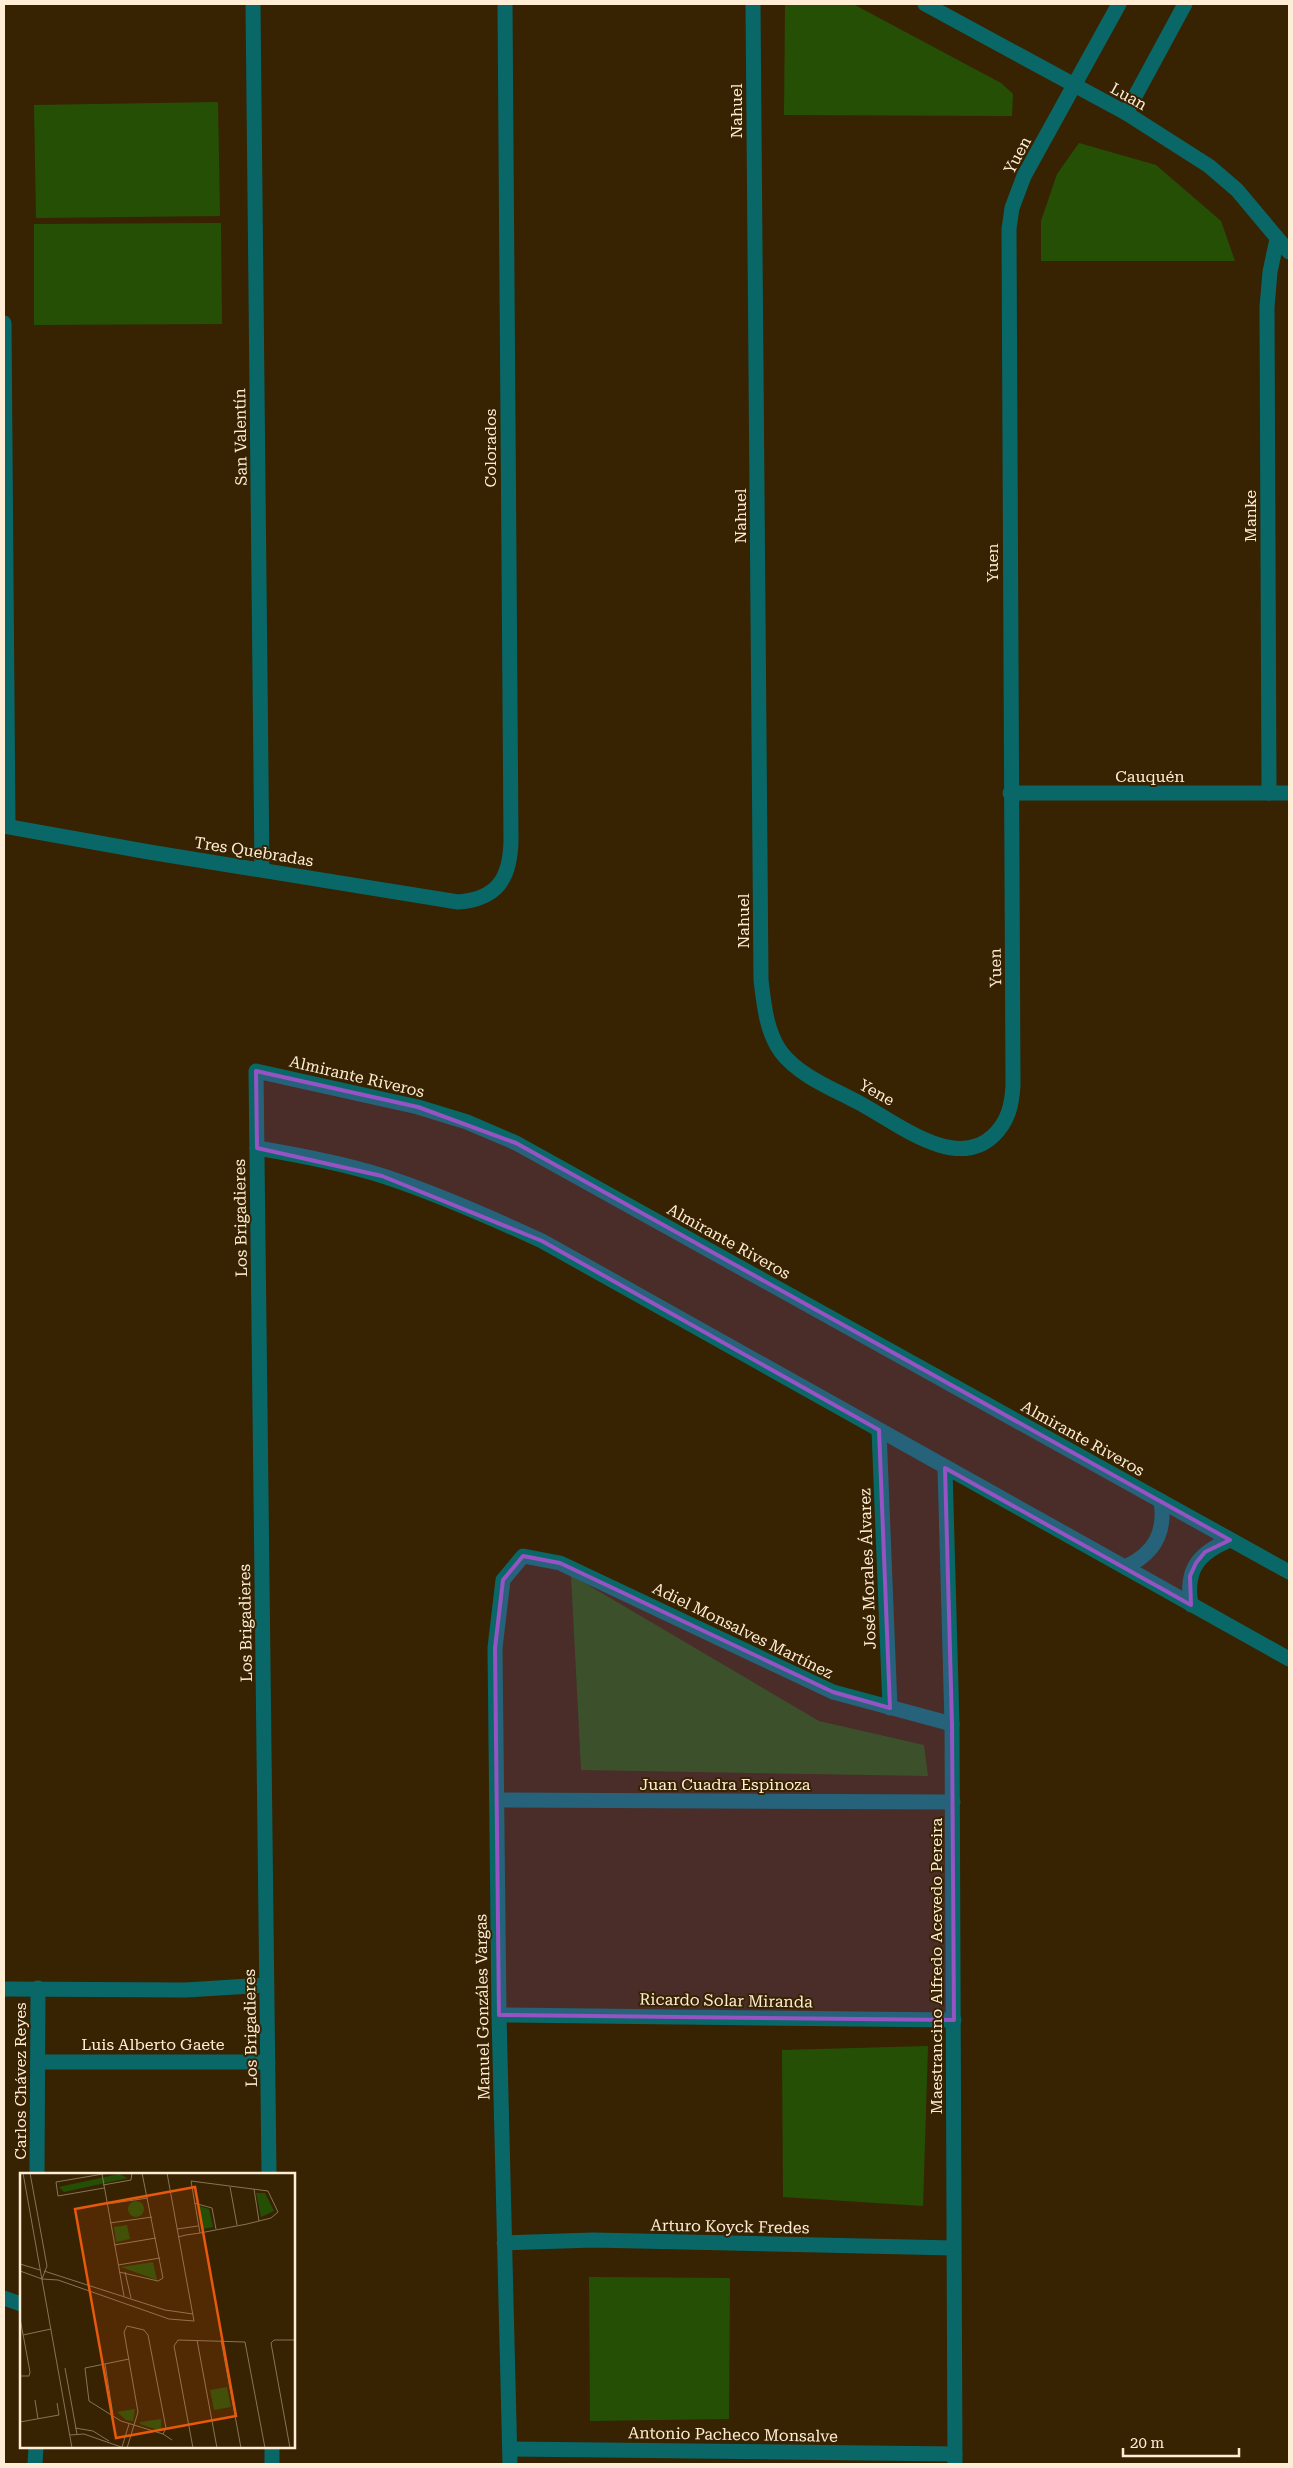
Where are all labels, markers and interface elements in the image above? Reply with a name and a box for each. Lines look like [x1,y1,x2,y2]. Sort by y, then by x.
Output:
street label: Luan [1107,79,1150,114]
street label: Nahuel [727,83,746,138]
street label: Yuen [1000,133,1035,177]
street label: San Valentín [230,388,251,486]
street label: Colorados [481,408,500,487]
street label: Nahuel [731,488,750,543]
street label: Manke [1241,490,1260,542]
street label: Yuen [983,543,1002,583]
street label: Cauquén [1115,767,1185,786]
street label: Tres Quebradas [193,833,315,870]
street label: Nahuel [734,893,753,948]
street label: Yuen [986,948,1005,988]
street label: Almirante Riveros [288,1052,427,1101]
street label: Yene [856,1075,898,1110]
street label: Los Brigadieres [230,1158,251,1277]
street label: Almirante Riveros [664,1200,794,1283]
street label: Almirante Riveros [1018,1397,1148,1480]
street label: José Morales Álvarez [855,1488,880,1650]
street label: Los Brigadieres [235,1563,256,1682]
street label: Adiel Monsalves Martínez [650,1578,836,1683]
street label: Juan Cuadra Espinoza [639,1775,811,1794]
street label: Maestrancino Alfredo Acevedo Pereira [927,1817,946,2114]
street label: Manuel Gonzáles Vargas [471,1913,494,2100]
street label: Los Brigadieres [240,1968,261,2087]
street label: Ricardo Solar Miranda [639,1989,813,2012]
street label: Carlos Chávez Reyes [11,2002,30,2160]
street label: Luis Alberto Gaete [81,2035,225,2054]
inset map [20,2173,295,2448]
street label: Arturo Koyck Fredes [650,2216,810,2237]
street label: Antonio Pacheco Monsalve [628,2423,838,2446]
scale bar [1123,2426,1239,2458]
text: 20 m [1130,2434,1165,2452]

